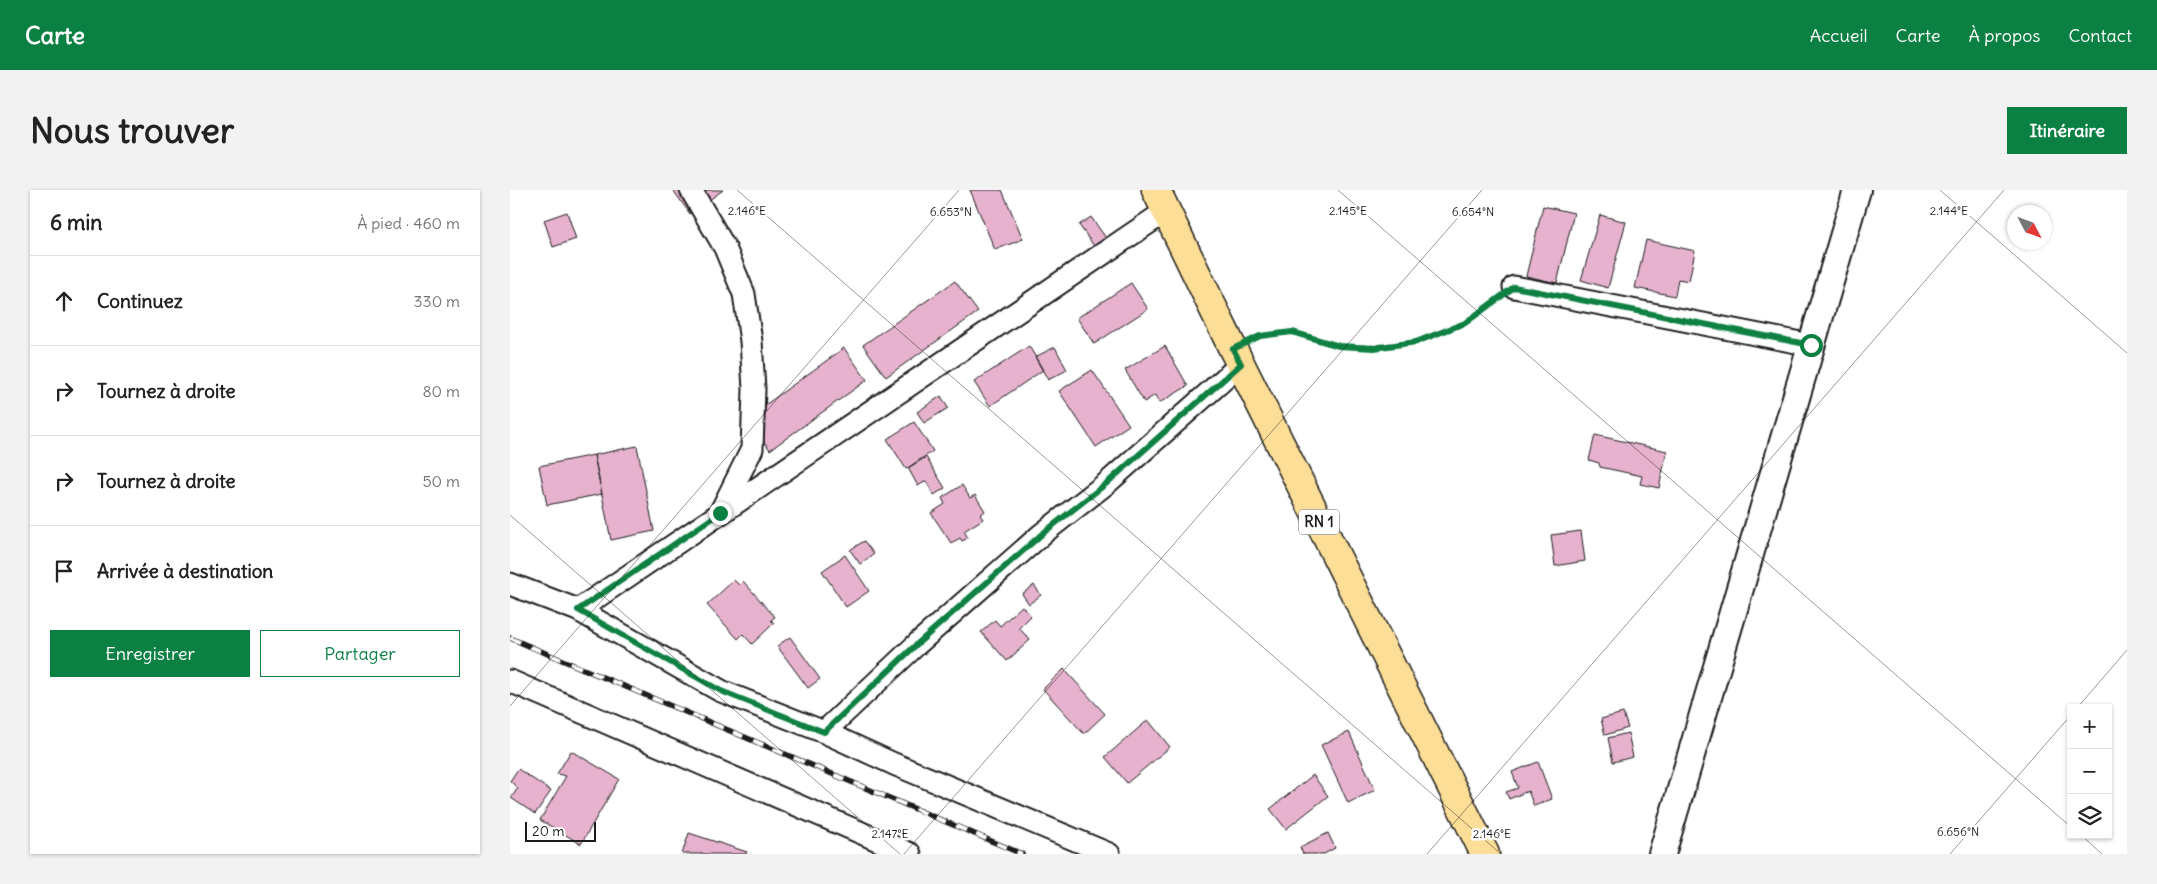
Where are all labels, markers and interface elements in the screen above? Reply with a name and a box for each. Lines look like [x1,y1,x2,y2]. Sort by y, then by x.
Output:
text: Carte [25,20,85,50]
text: Accueil [1810,24,1868,47]
text: Carte [1896,24,1941,47]
text: À propos [1969,24,2040,47]
text: Contact [2068,24,2132,47]
button: Itinéraire [2007,107,2127,154]
text: Nous trouver [30,108,234,152]
text: 2.146°E [728,203,766,218]
text: 2.145°E [1329,203,1367,218]
text: 2.144°E [1930,203,1968,218]
text: 6.653°N [930,204,972,219]
text: 6.654°N [1452,204,1494,219]
north arrow [2007,205,2052,250]
text: 6 min [50,209,102,236]
text: À pied · 460 m [357,213,460,233]
icon: ahead [50,287,78,315]
text: Continuez [97,289,183,313]
text: 330 m [413,291,460,311]
route start [1800,334,1823,357]
icon: right [50,377,78,405]
text: Tournez à droite [97,379,236,403]
text: 80 m [422,381,460,401]
icon: right [50,467,78,495]
text: Tournez à droite [97,469,236,493]
text: 50 m [422,471,460,491]
route end [709,502,732,525]
road number: RN 1 [1299,510,1339,534]
icon: arrive [50,557,78,585]
text: Arrivée à destination [97,559,273,583]
button: Enregistrer [50,630,250,677]
button: Partager [260,630,460,677]
map controls [2067,704,2112,839]
button: + [2067,704,2112,749]
button: − [2067,749,2112,794]
button: layers [2067,794,2112,839]
scale bar [525,819,596,842]
text: 20 m [532,822,565,840]
text: 6.656°N [1937,824,1979,839]
text: 2.147°E [871,826,909,841]
text: 2.146°E [1473,826,1511,841]

